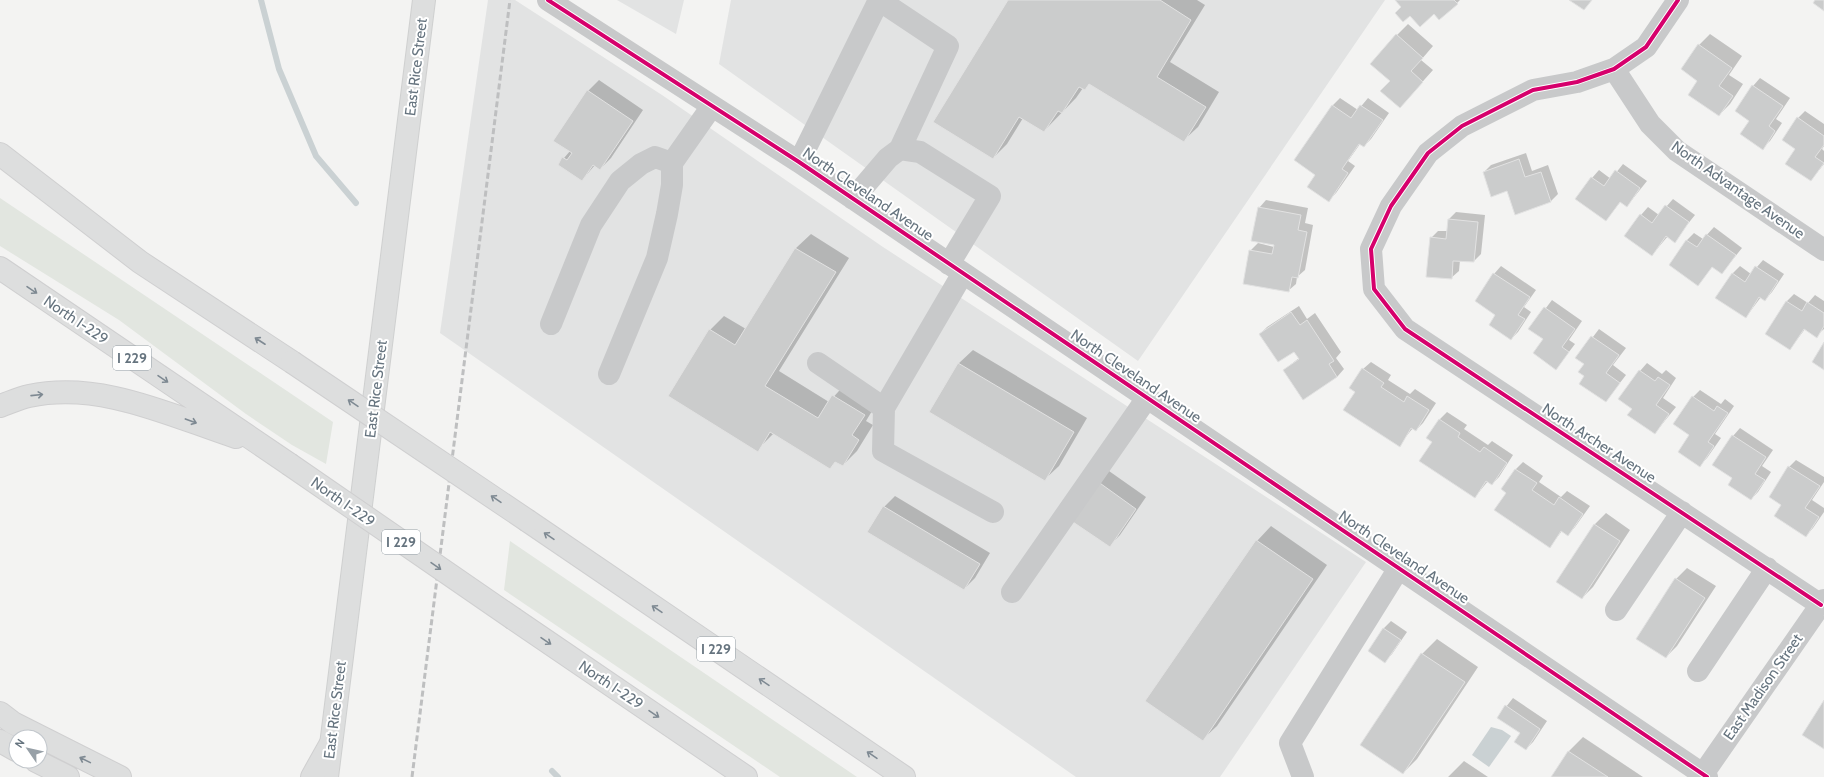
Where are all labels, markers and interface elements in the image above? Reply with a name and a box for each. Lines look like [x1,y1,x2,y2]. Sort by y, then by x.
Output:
street label: East Rice Street [401,17,431,117]
street label: North Advantage Avenue [1668,137,1808,243]
street label: North Cleveland Avenue [799,144,937,245]
one-way arrow [26,286,37,294]
street label: North I-229 [40,292,112,348]
street label: North Cleveland Avenue [1067,326,1205,427]
one-way arrow [254,336,265,345]
street label: East Rice Street [361,339,391,439]
road number: I 229 [113,346,151,370]
one-way arrow [157,375,168,383]
one-way arrow [30,391,43,398]
one-way arrow [348,399,359,407]
street label: North Archer Avenue [1539,400,1660,487]
one-way arrow [184,418,196,426]
street label: North I-229 [307,473,379,531]
one-way arrow [490,495,501,504]
street label: North Cleveland Avenue [1335,507,1473,608]
road number: I 229 [382,530,420,554]
one-way arrow [544,532,555,540]
one-way arrow [430,562,441,570]
one-way arrow [652,605,663,613]
street label: East Madison Street [1720,630,1806,744]
one-way arrow [541,637,552,645]
road number: I 229 [697,637,735,661]
street label: North I-229 [575,657,647,713]
street label: East Rice Street [320,660,350,760]
one-way arrow [759,678,770,686]
one-way arrow [648,711,660,719]
north arrow [8,729,48,769]
text: N [12,736,28,751]
one-way arrow [867,751,878,759]
one-way arrow [80,756,92,763]

